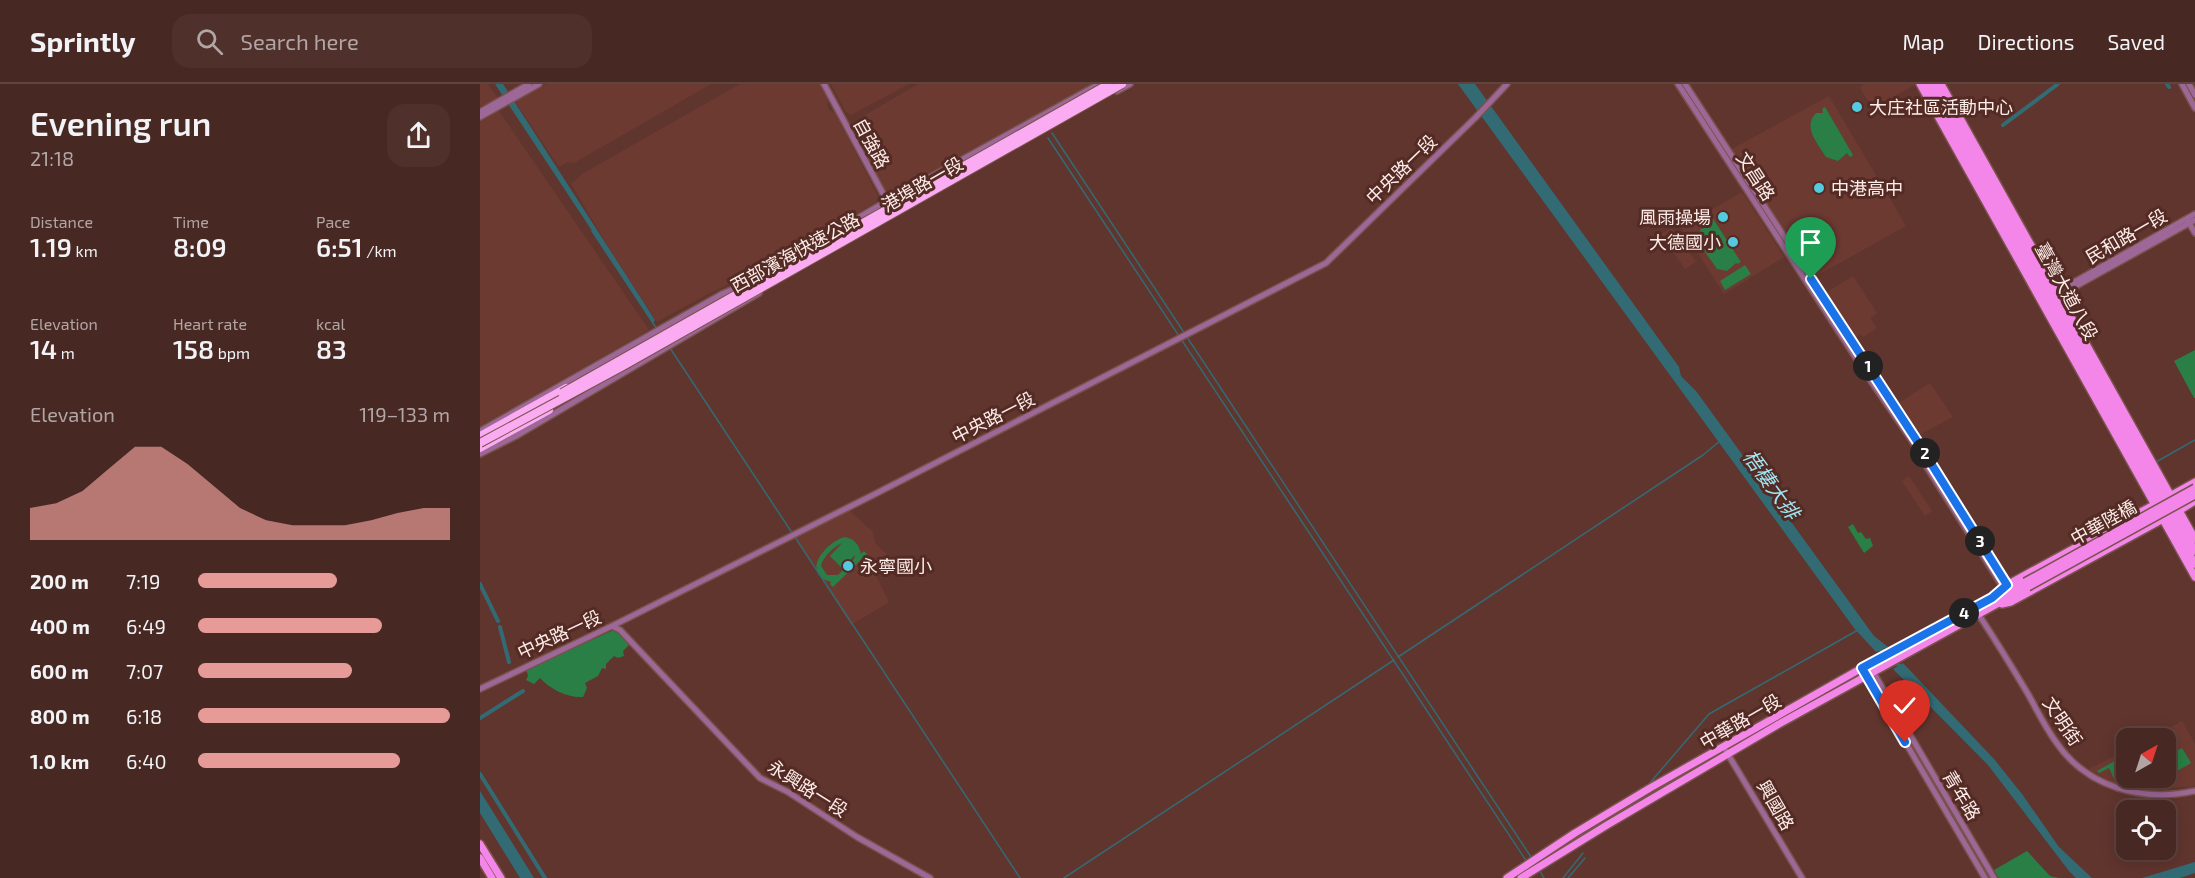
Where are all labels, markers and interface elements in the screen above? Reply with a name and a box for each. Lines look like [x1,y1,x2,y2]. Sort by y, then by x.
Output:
search box [172,14,592,68]
text: Sprintly [30,24,136,58]
icon: search [193,25,226,58]
text: Search here [241,28,359,54]
text: Map [1902,29,1945,54]
text: Directions [1978,29,2074,54]
text: Saved [2107,29,2165,54]
place label: 大庄社區活動中心 [1869,96,2013,118]
marker: 大庄社區活動中心 [1850,100,1864,114]
text: Evening run [30,103,211,143]
button: share [387,104,450,167]
street label: 自強路 [849,114,895,172]
street label: 中央路一段 [1361,130,1441,208]
text: 21:18 [30,146,74,170]
street label: 文昌路 [1732,147,1780,205]
street label: 港埠路一段 [878,152,966,216]
place label: 中港高中 [1831,177,1903,199]
marker: 中港高中 [1812,181,1826,195]
street label: 民和路一段 [2082,204,2170,268]
place label: 風雨操場 [1639,206,1711,228]
street label: 西部濱海快速公路 [727,207,863,297]
marker: 風雨操場 [1716,210,1730,224]
text: Distance [30,212,93,231]
text: Time [173,212,209,231]
text: Pace [316,212,350,231]
pin [1785,217,1836,279]
icon: arrive [1794,226,1827,259]
text: 1.19 [30,231,72,262]
text: 8:09 [173,231,227,262]
text: 6:51 [316,231,363,262]
place label: 大德國小 [1649,231,1721,253]
marker: 大德國小 [1726,235,1740,249]
street label: 臺灣大道八段 [2031,238,2103,344]
text: km [72,241,98,260]
text: /km [363,241,397,260]
text: Elevation [30,314,98,333]
text: Heart rate [173,314,247,333]
text: kcal [316,314,345,333]
text: 14 [30,333,57,364]
text: 158 [173,333,214,364]
text: 83 [316,333,347,364]
text: m [57,343,75,362]
text: bpm [214,343,250,362]
pin: 1 [1853,351,1883,381]
text: 1 [1865,356,1871,375]
street label: 中央路一段 [948,387,1038,447]
text: Elevation [30,402,115,426]
text: 119–133 m [359,402,450,426]
pin: 2 [1910,438,1940,468]
text: 2 [1920,443,1930,462]
water label: 梧棲大排 [1739,445,1807,526]
street label: 中華陸橋 [2066,495,2140,549]
pin: 3 [1965,526,1995,556]
text: 3 [1975,531,1985,550]
place label: 永寧國小 [860,555,932,577]
marker: 永寧國小 [841,559,855,573]
text: 200 m [30,569,89,593]
text: 7:19 [126,569,160,593]
pin: 4 [1949,598,1979,628]
text: 4 [1959,603,1969,622]
street label: 中央路一段 [514,605,604,663]
text: 400 m [30,614,90,638]
text: 6:49 [126,614,166,638]
text: 600 m [30,659,89,683]
text: 7:07 [126,659,163,683]
pin [1879,680,1930,742]
street label: 中華路一段 [1696,689,1784,753]
icon: check [1888,689,1921,722]
street label: 文明街 [2039,692,2087,750]
text: 800 m [30,704,90,728]
text: 6:18 [126,704,162,728]
north arrow [2116,728,2176,788]
map controls [2116,728,2176,860]
text: 1.0 km [30,749,89,773]
text: 6:40 [126,749,167,773]
street label: 永興路一段 [764,755,852,821]
street label: 青年路 [1939,766,1985,824]
street label: 興國路 [1753,776,1799,834]
button: locate [2116,800,2176,860]

